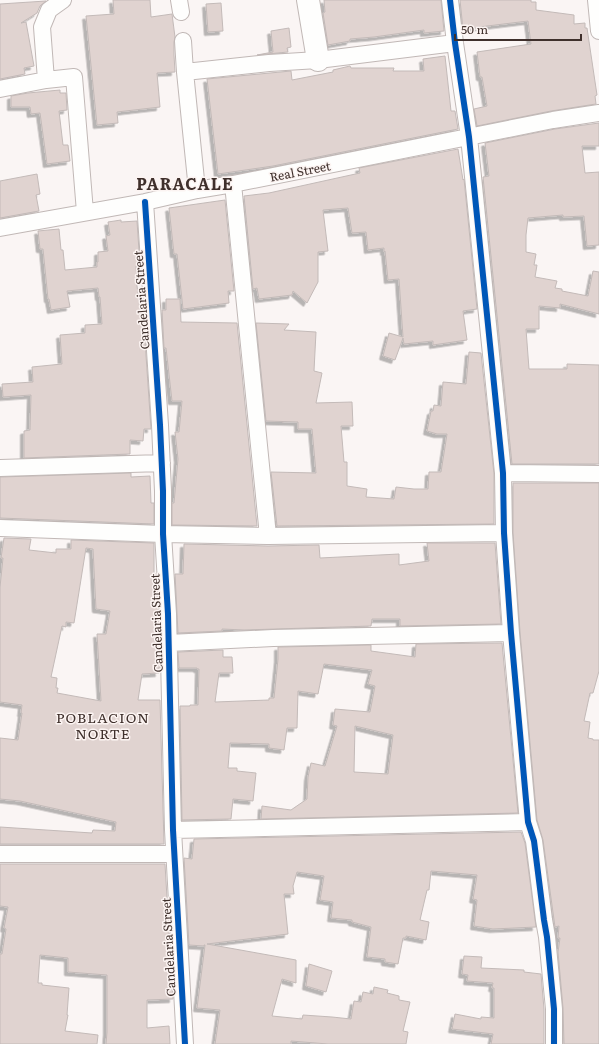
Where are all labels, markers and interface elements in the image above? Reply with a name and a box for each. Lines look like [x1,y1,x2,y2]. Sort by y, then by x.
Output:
scale bar [455,16,581,42]
text: 50 m [461,20,488,38]
street label: Real Street [268,156,332,186]
district label: PARACALE [136,171,234,195]
street label: Candelaria Street [129,250,153,350]
street label: Candelaria Street [145,573,167,673]
district label: POBLACION NORTE [56,707,150,743]
street label: Candelaria Street [156,897,180,997]

